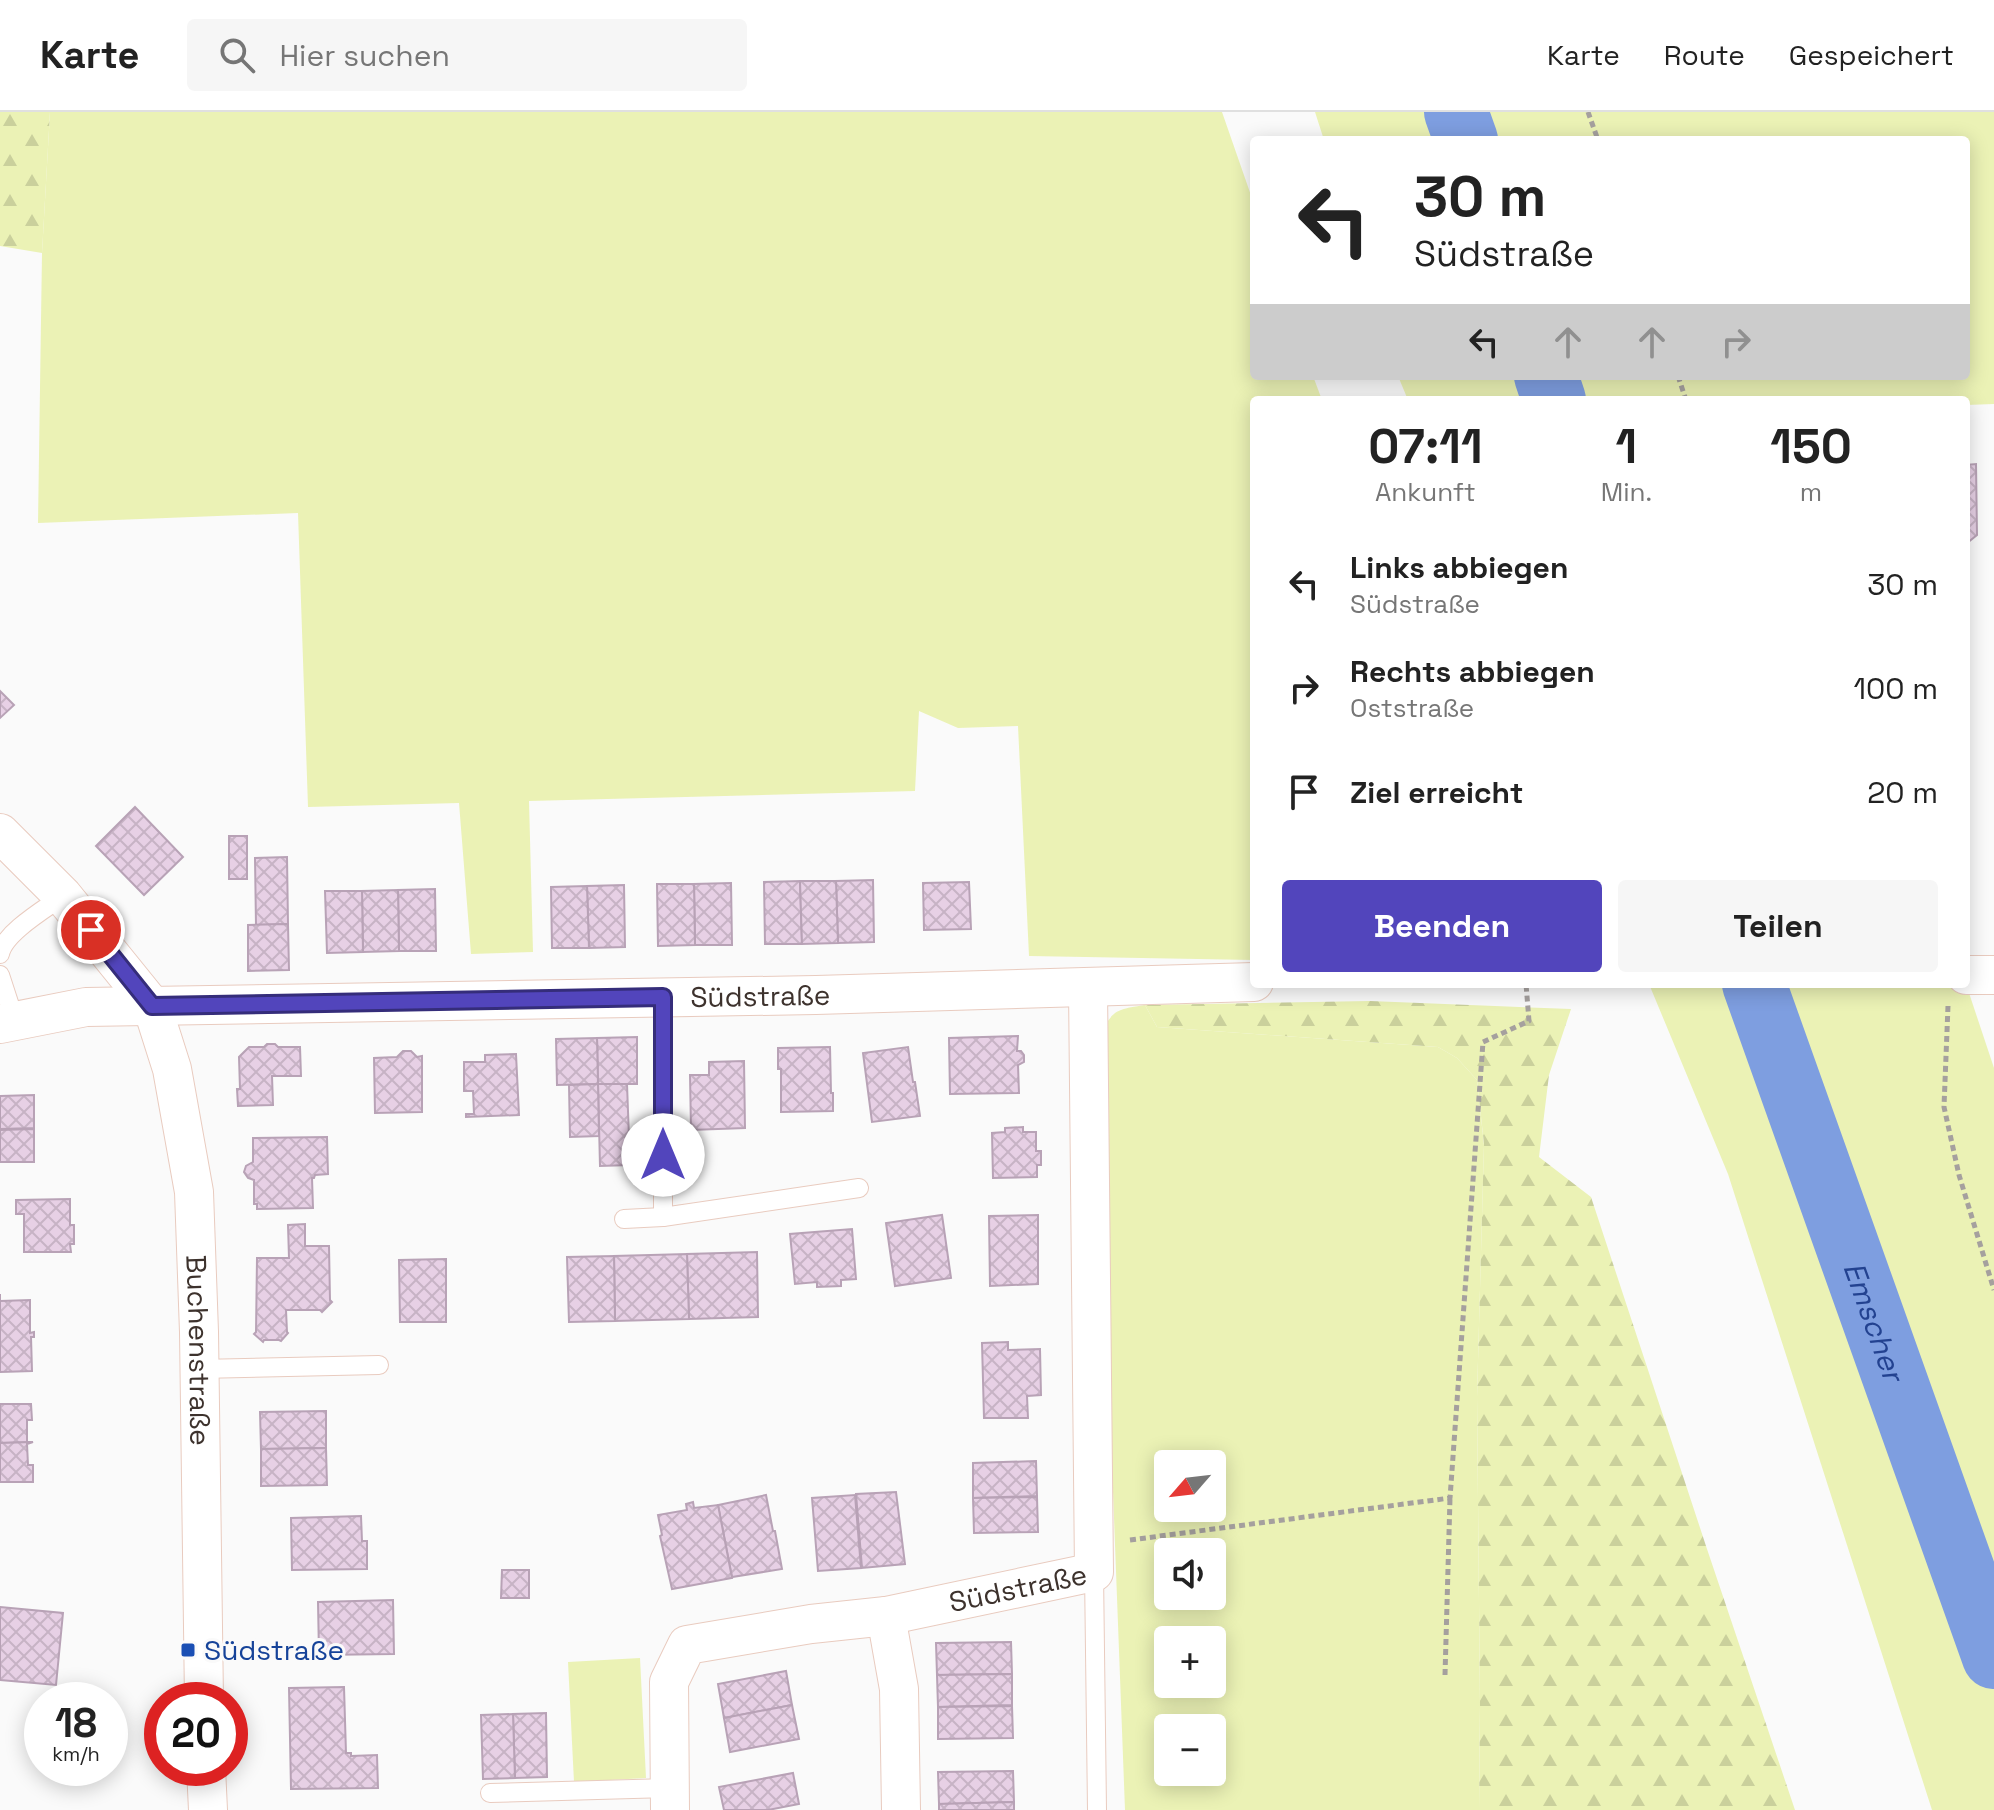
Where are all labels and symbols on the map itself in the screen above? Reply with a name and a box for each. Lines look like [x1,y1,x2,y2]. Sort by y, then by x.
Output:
pin [57,896,125,964]
street label: Südstraße [690,977,831,1015]
position arrow [621,1113,705,1197]
street label: Buchenstraße [178,1254,219,1446]
water label: Emscher [1835,1256,1914,1389]
north arrow [1154,1450,1226,1522]
street label: Südstraße [946,1556,1090,1620]
place label: Südstraße [204,1632,344,1668]
marker: Südstraße [179,1641,197,1659]
speed limit sign: 20 [144,1682,248,1786]

